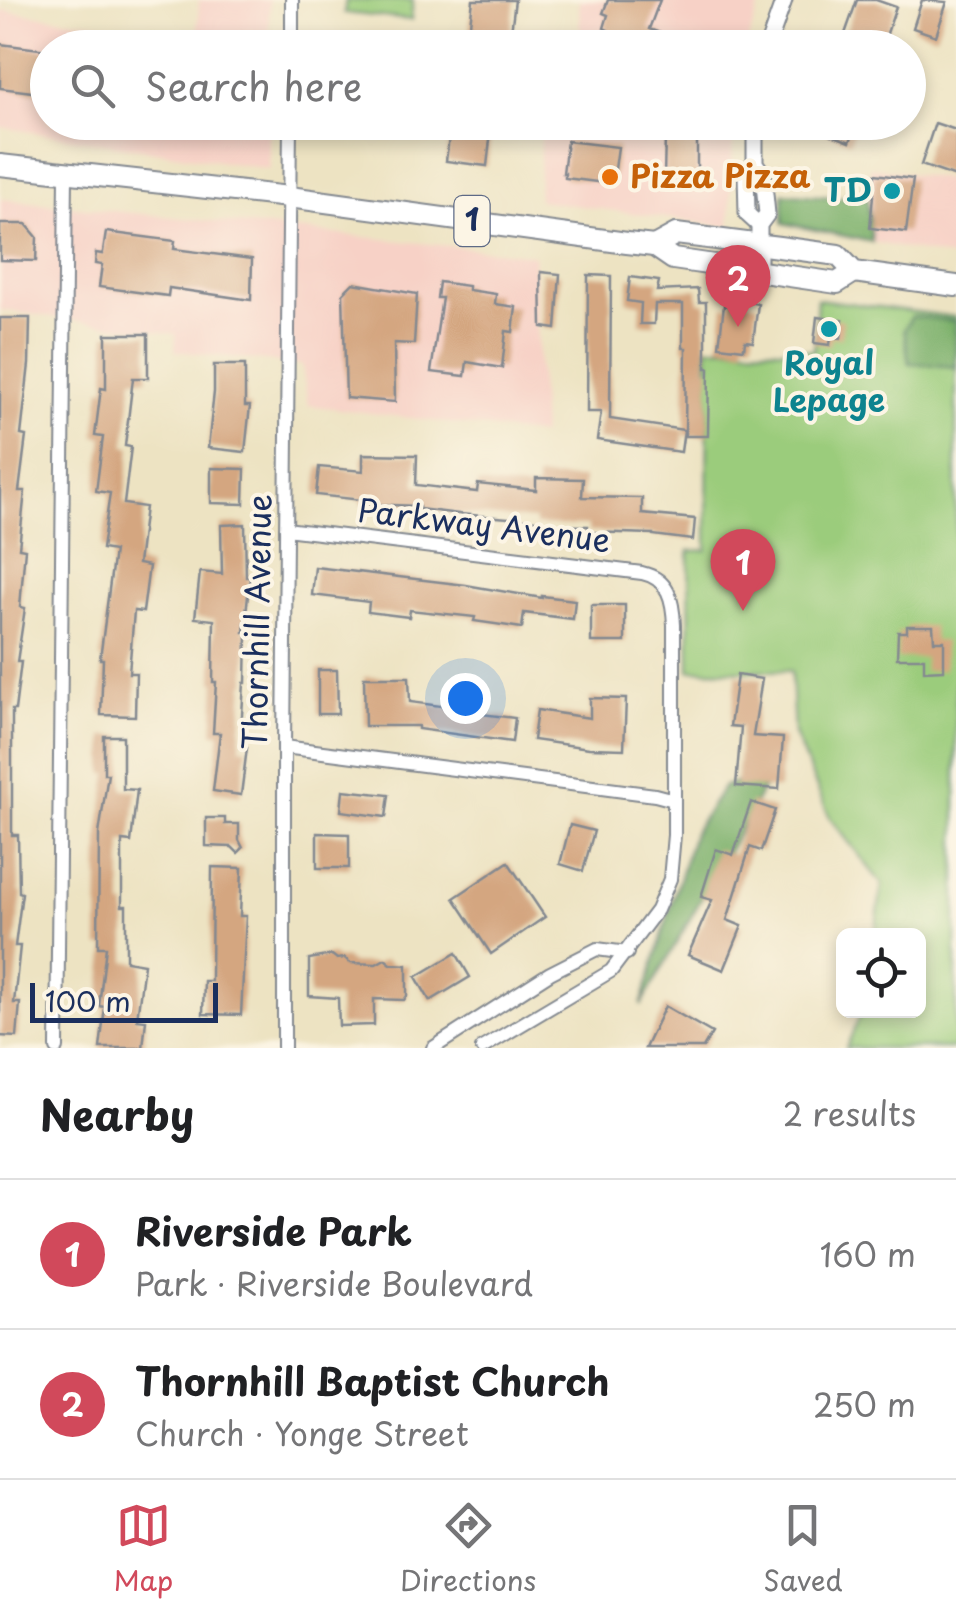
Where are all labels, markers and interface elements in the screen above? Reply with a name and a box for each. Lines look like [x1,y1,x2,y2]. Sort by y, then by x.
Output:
search box [30,30,926,140]
text: Search here [145,57,362,114]
icon: search [65,58,120,113]
place label: Pizza Pizza [630,151,811,199]
place label: TD [823,165,872,213]
marker: Pizza Pizza [599,166,621,188]
marker: TD [881,180,903,202]
road number: 1 [454,196,490,246]
pin: 2 [706,245,770,327]
marker: Royal Lepage [818,318,840,340]
place label: Royal Lepage [773,338,885,423]
street label: Parkway Avenue [355,485,613,563]
street label: Thornhill Avenue [230,494,282,750]
pin: 1 [710,528,776,611]
your location [440,673,491,724]
map controls [836,928,926,1018]
button: locate [836,928,926,1018]
scale bar [30,978,218,1023]
text: 100 m [45,979,131,1022]
text: Nearby [40,1082,194,1145]
text: 2 results [783,1089,916,1137]
text: Riverside Park [135,1202,412,1259]
text: 1 [65,1230,80,1278]
text: 160 m [820,1230,916,1278]
text: Park · Riverside Boulevard [135,1259,533,1307]
text: Thornhill Baptist Church [135,1352,610,1409]
text: 2 [61,1380,84,1428]
text: 250 m [813,1380,916,1428]
text: Church · Yonge Street [135,1409,469,1457]
tab: Map [113,1498,173,1601]
tab: Directions [400,1498,536,1601]
tab: Saved [763,1498,843,1601]

